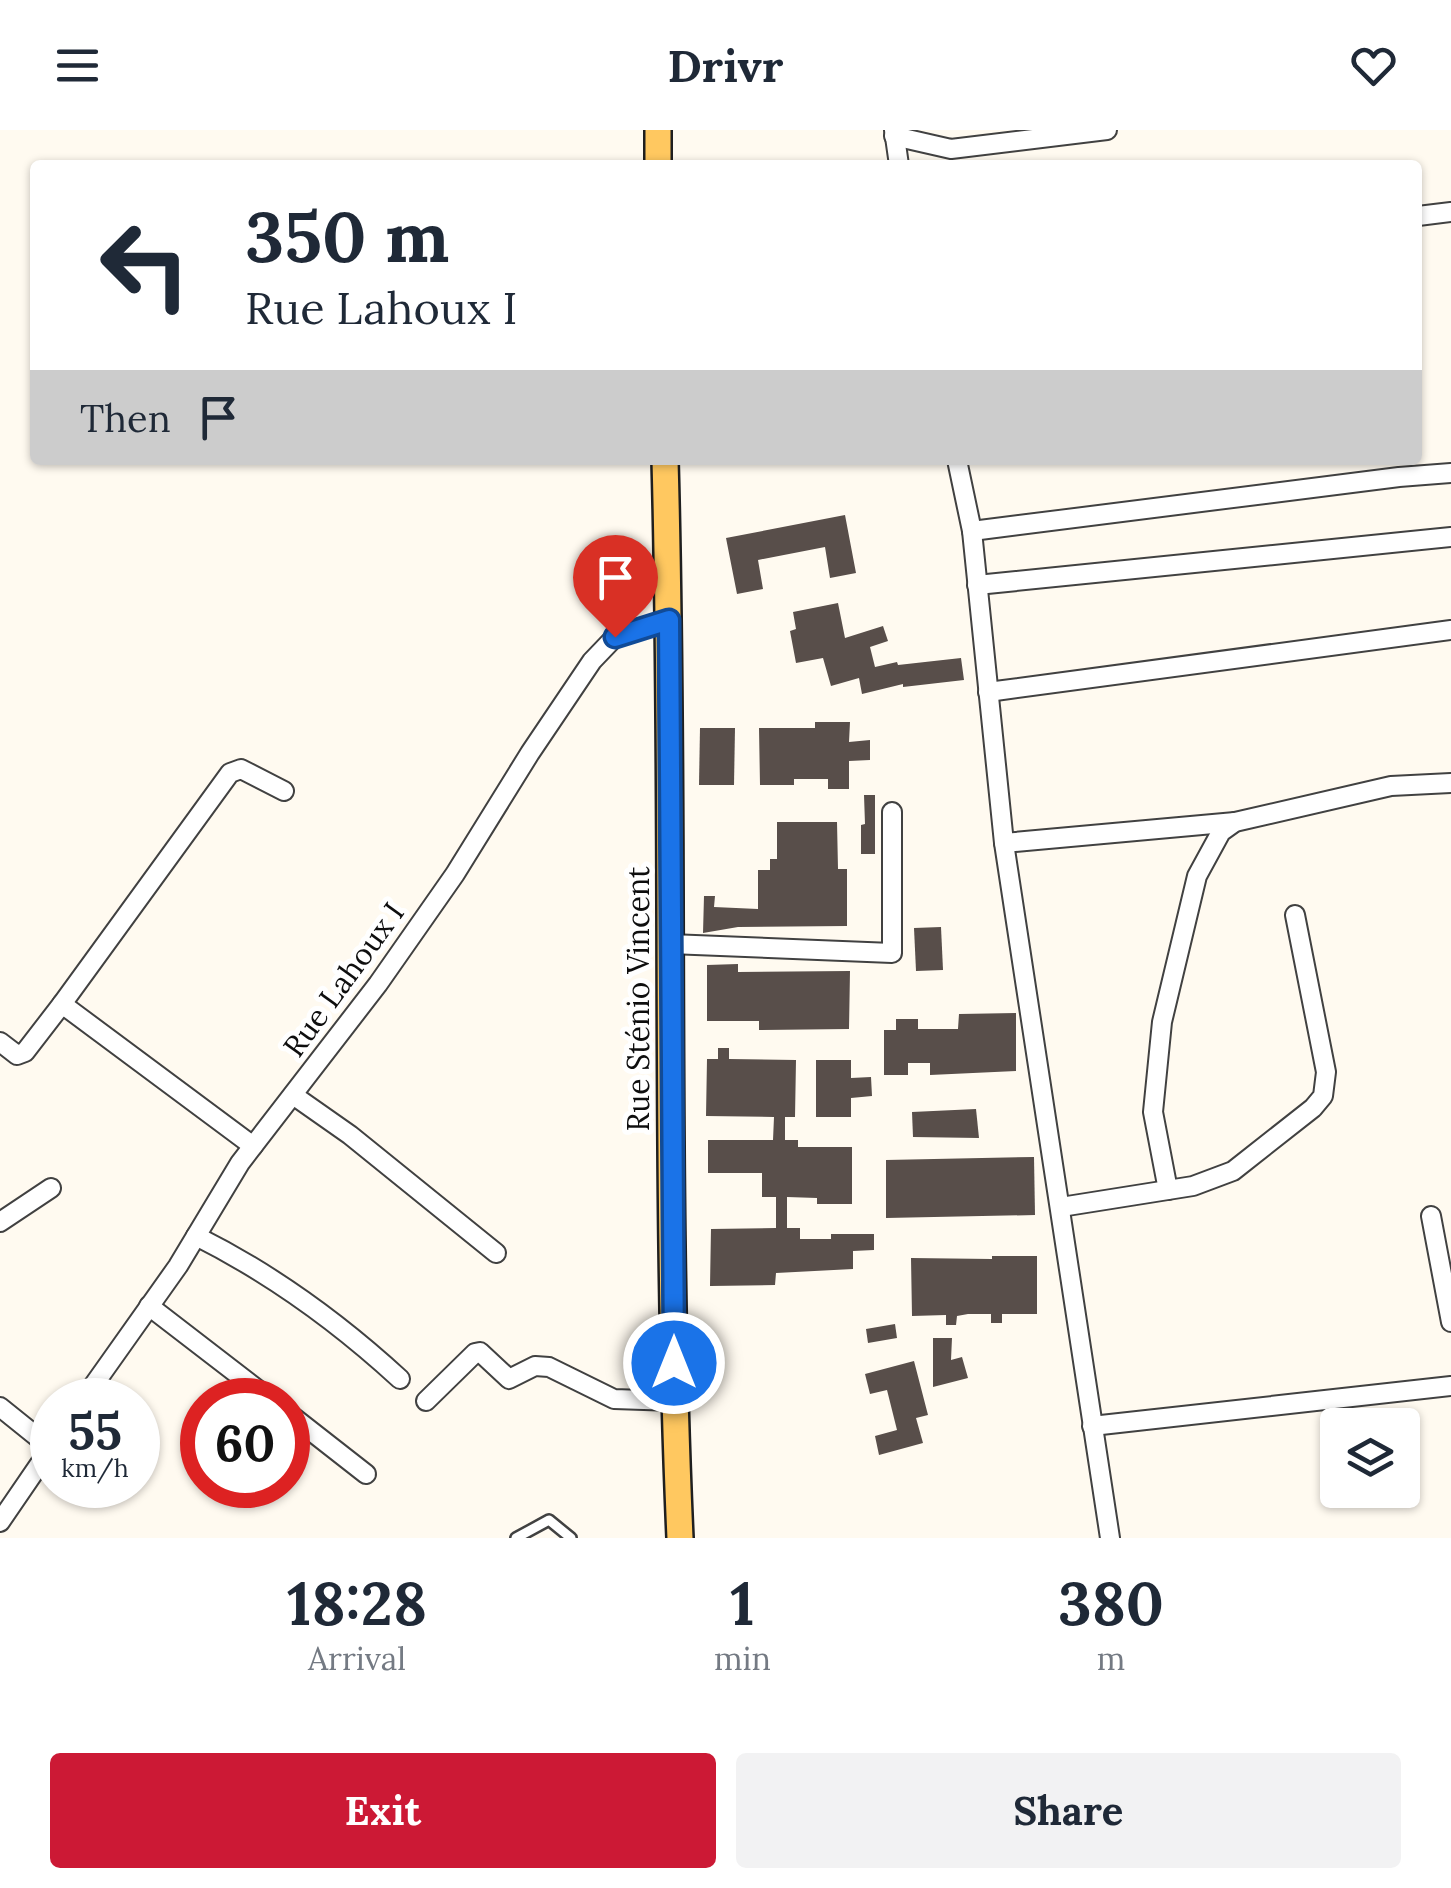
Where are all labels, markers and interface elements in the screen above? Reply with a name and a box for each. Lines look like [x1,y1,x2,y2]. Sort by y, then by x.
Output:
text: Drivr [668,37,783,94]
icon: menu [50,38,105,93]
icon: heart [1346,38,1401,93]
text: 350 m [245,192,449,281]
icon: left [80,200,210,330]
text: Rue Lahoux I [245,279,517,336]
icon: arrive [191,390,246,445]
text: Then [80,394,171,442]
pin [573,535,658,638]
icon: arrive [588,550,643,605]
street label: Rue Sténio Vincent [619,866,657,1132]
street label: Rue Lahoux I [274,895,412,1064]
position arrow [622,1311,726,1415]
speed limit sign: 60 [180,1378,310,1508]
text: 55 [68,1399,122,1463]
map controls [1320,1408,1420,1508]
button: layers [1320,1408,1420,1508]
text: km/h [61,1452,129,1484]
text: 18:28 [287,1565,427,1641]
text: 1 [730,1565,755,1641]
text: 380 [1058,1565,1164,1641]
text: Arrival [308,1638,406,1679]
text: min [714,1638,771,1679]
text: m [1097,1638,1125,1679]
button: Exit [50,1753,716,1868]
button: Share [736,1753,1401,1868]

